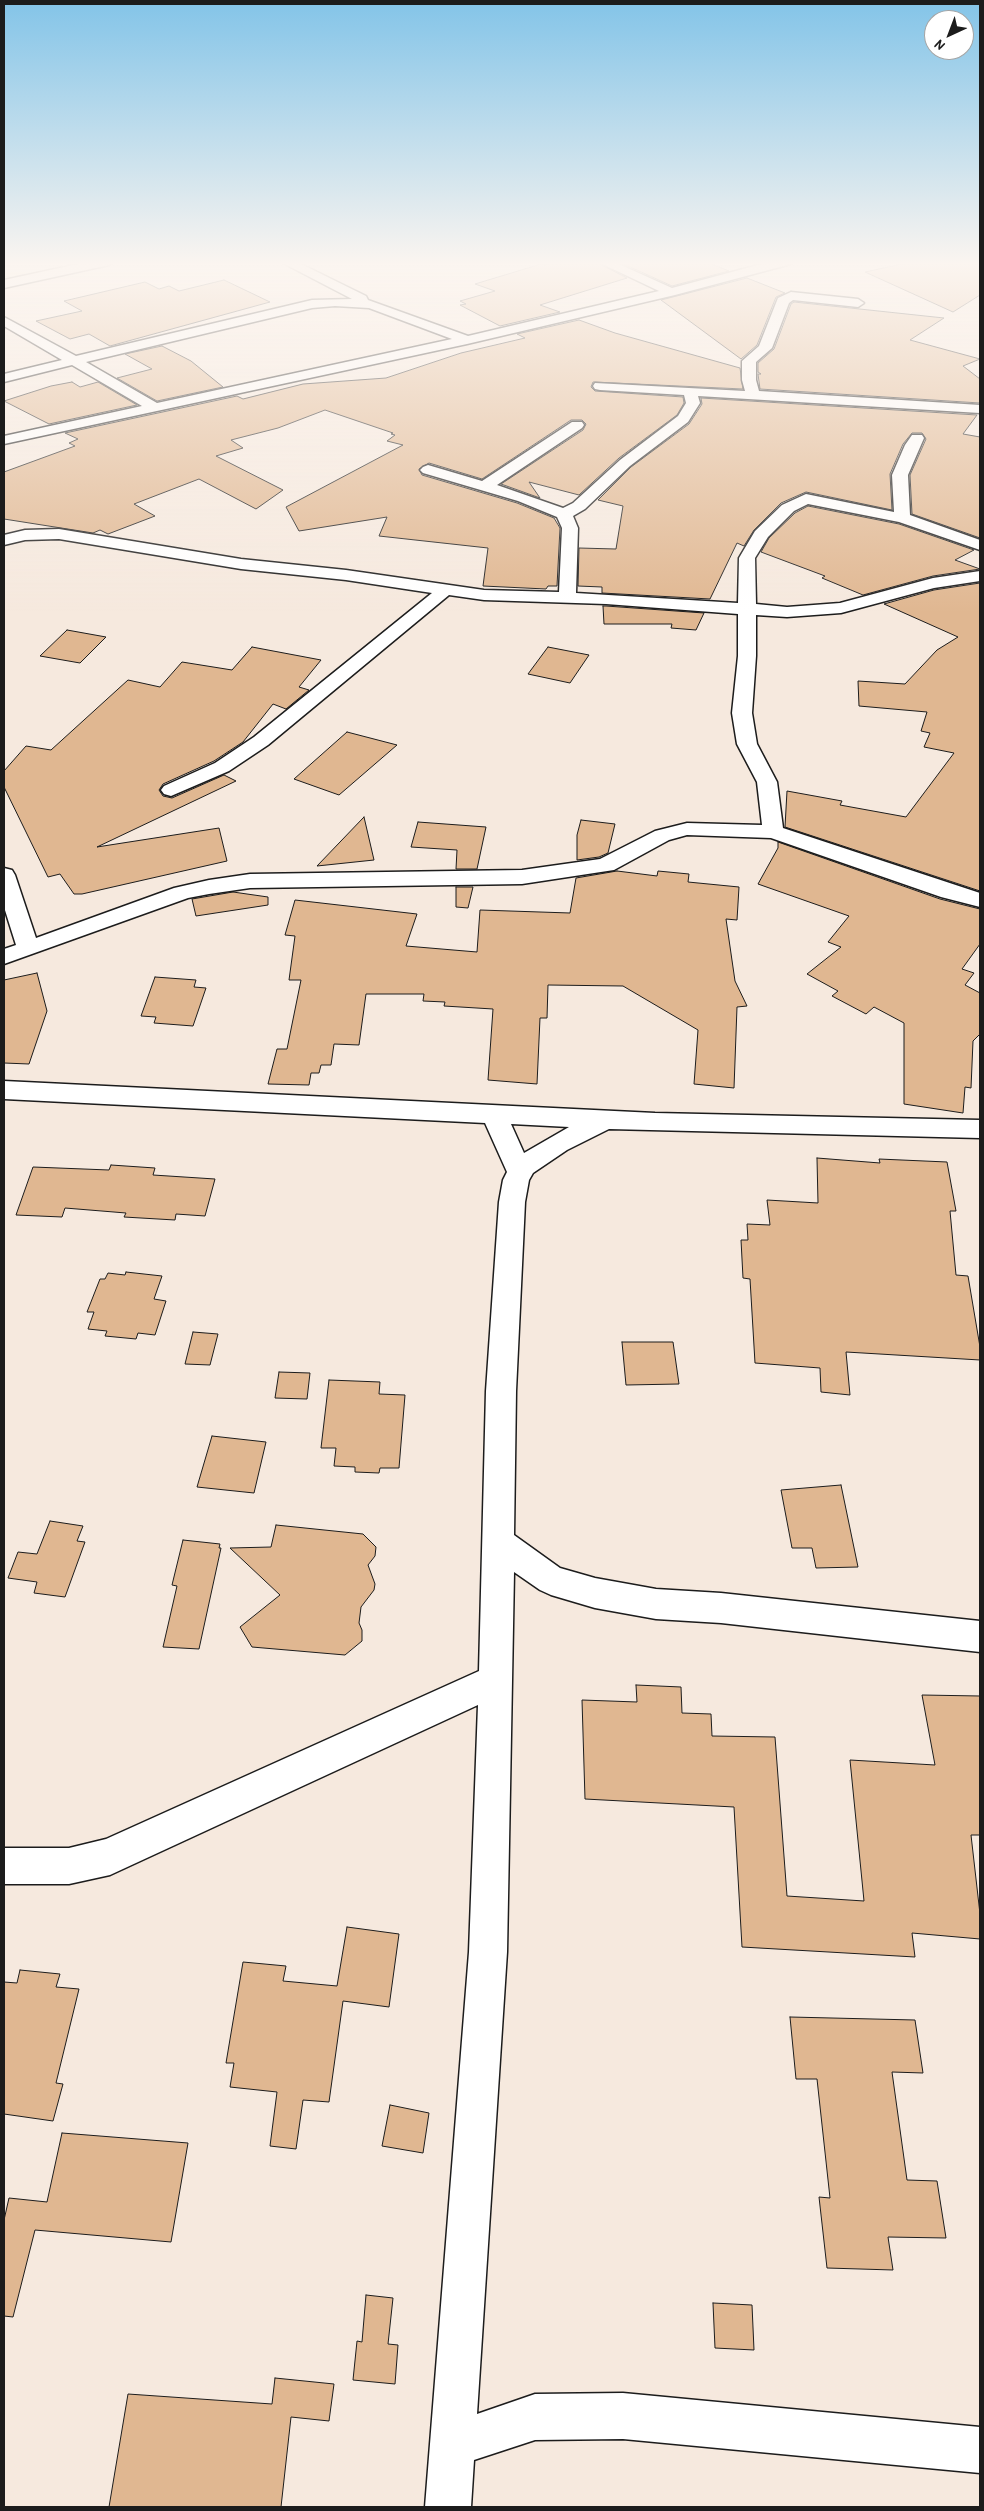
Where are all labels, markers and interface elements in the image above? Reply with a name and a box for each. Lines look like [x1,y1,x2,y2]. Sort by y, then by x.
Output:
north arrow [924,10,974,60]
text: N [930,36,948,55]

